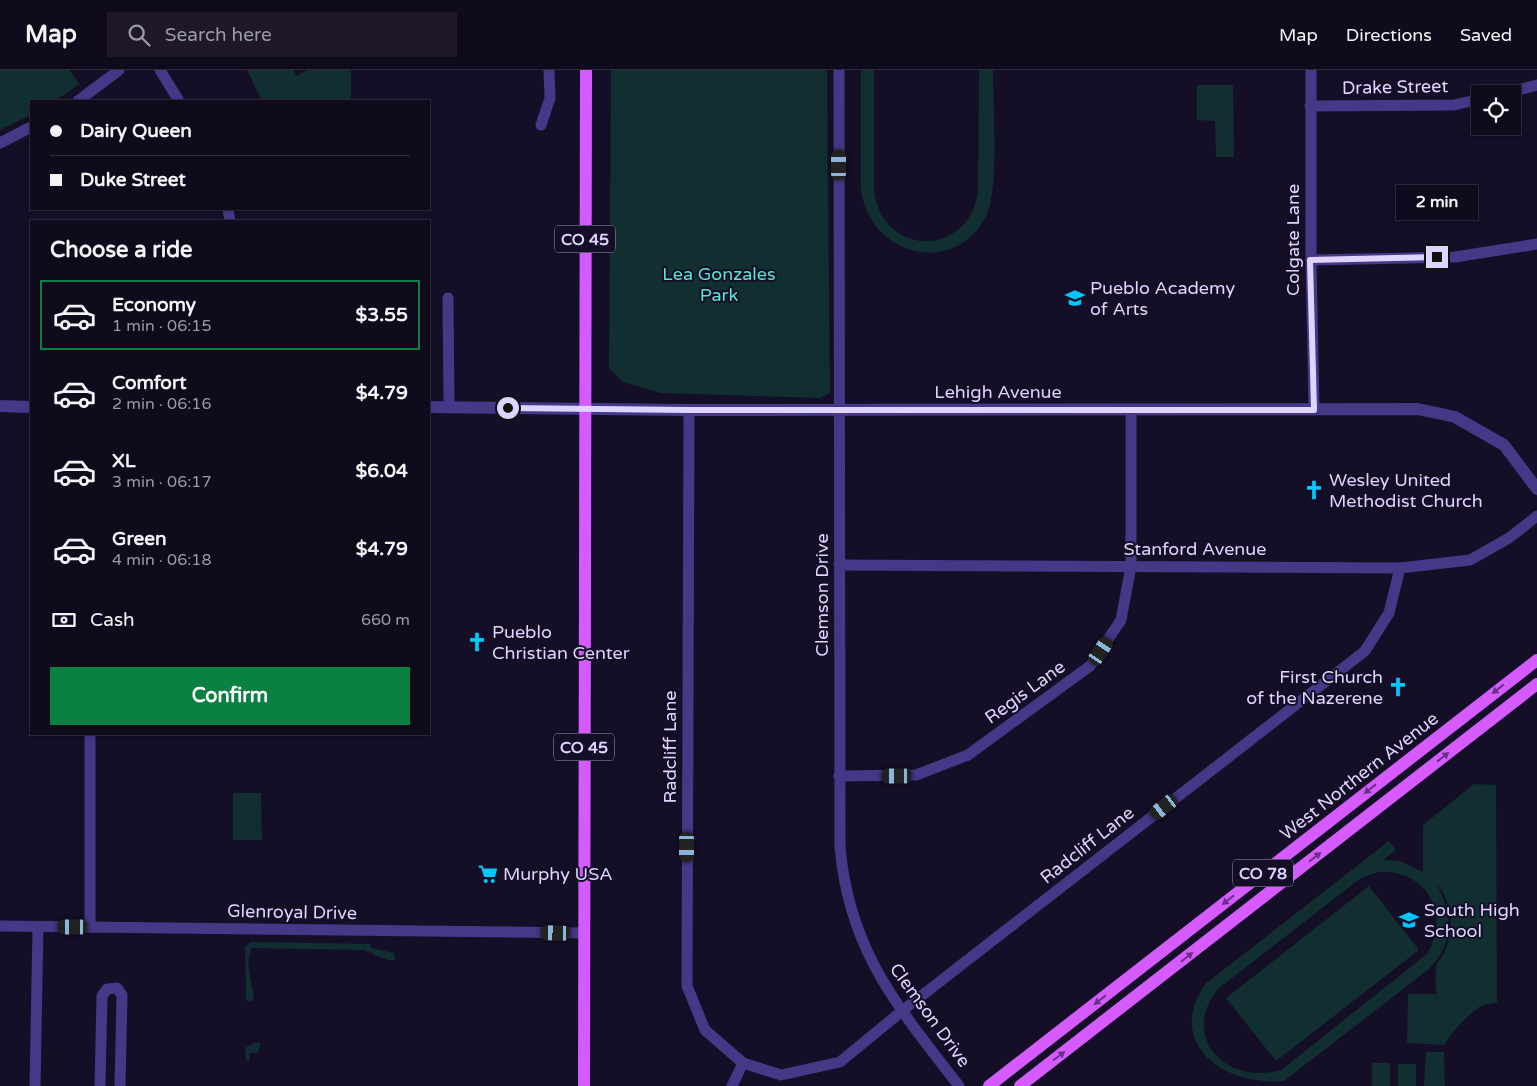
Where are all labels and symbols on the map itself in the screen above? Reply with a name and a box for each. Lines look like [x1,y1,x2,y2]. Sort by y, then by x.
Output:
street label: Drake Street [1342,75,1448,99]
car [831,150,846,180]
street label: Colgate Lane [1282,184,1304,296]
callout: 2 min [1396,184,1478,220]
road number: CO 45 [555,226,615,252]
route end [1426,246,1448,268]
park label: Lea Gonzales Park [662,263,776,306]
place label: Pueblo Academy of Arts [1090,277,1235,320]
school or university icon: Pueblo Academy of Arts [1064,287,1086,309]
street label: Lehigh Avenue [934,381,1062,403]
route start [497,397,519,419]
place label: Wesley United Methodist Church [1329,469,1483,512]
church icon: Wesley United Methodist Church [1303,479,1325,501]
street label: Clemson Drive [811,533,833,657]
street label: Stanford Avenue [1124,538,1266,560]
place label: Pueblo Christian Center [492,621,630,664]
church icon: Pueblo Christian Center [466,631,488,653]
car [1086,634,1115,668]
street label: Regis Lane [981,656,1069,728]
place label: First Church of the Nazerene [1246,666,1383,709]
church icon: First Church of the Nazerene [1387,676,1409,698]
one-way arrow [1492,684,1505,695]
street label: Radcliff Lane [659,690,681,804]
street label: West Northern Avenue [1276,707,1442,845]
road number: CO 45 [554,734,614,760]
one-way arrow [1436,752,1450,762]
car [882,769,912,784]
one-way arrow [1363,784,1377,794]
car [1147,792,1180,822]
street label: Radcliff Lane [1036,802,1138,888]
car [679,832,694,862]
one-way arrow [1308,852,1322,862]
road number: CO 78 [1233,860,1293,886]
supermarket icon: Murphy USA [477,863,499,885]
place label: Murphy USA [503,863,613,885]
one-way arrow [1222,894,1235,905]
place label: South High School [1424,899,1520,942]
street label: Glenroyal Drive [227,900,357,924]
school or university icon: South High School [1398,909,1420,931]
car [58,920,88,935]
car [540,925,571,941]
one-way arrow [1180,952,1194,962]
street label: Clemson Drive [885,959,975,1071]
one-way arrow [1094,994,1107,1005]
one-way arrow [1052,1051,1065,1062]

